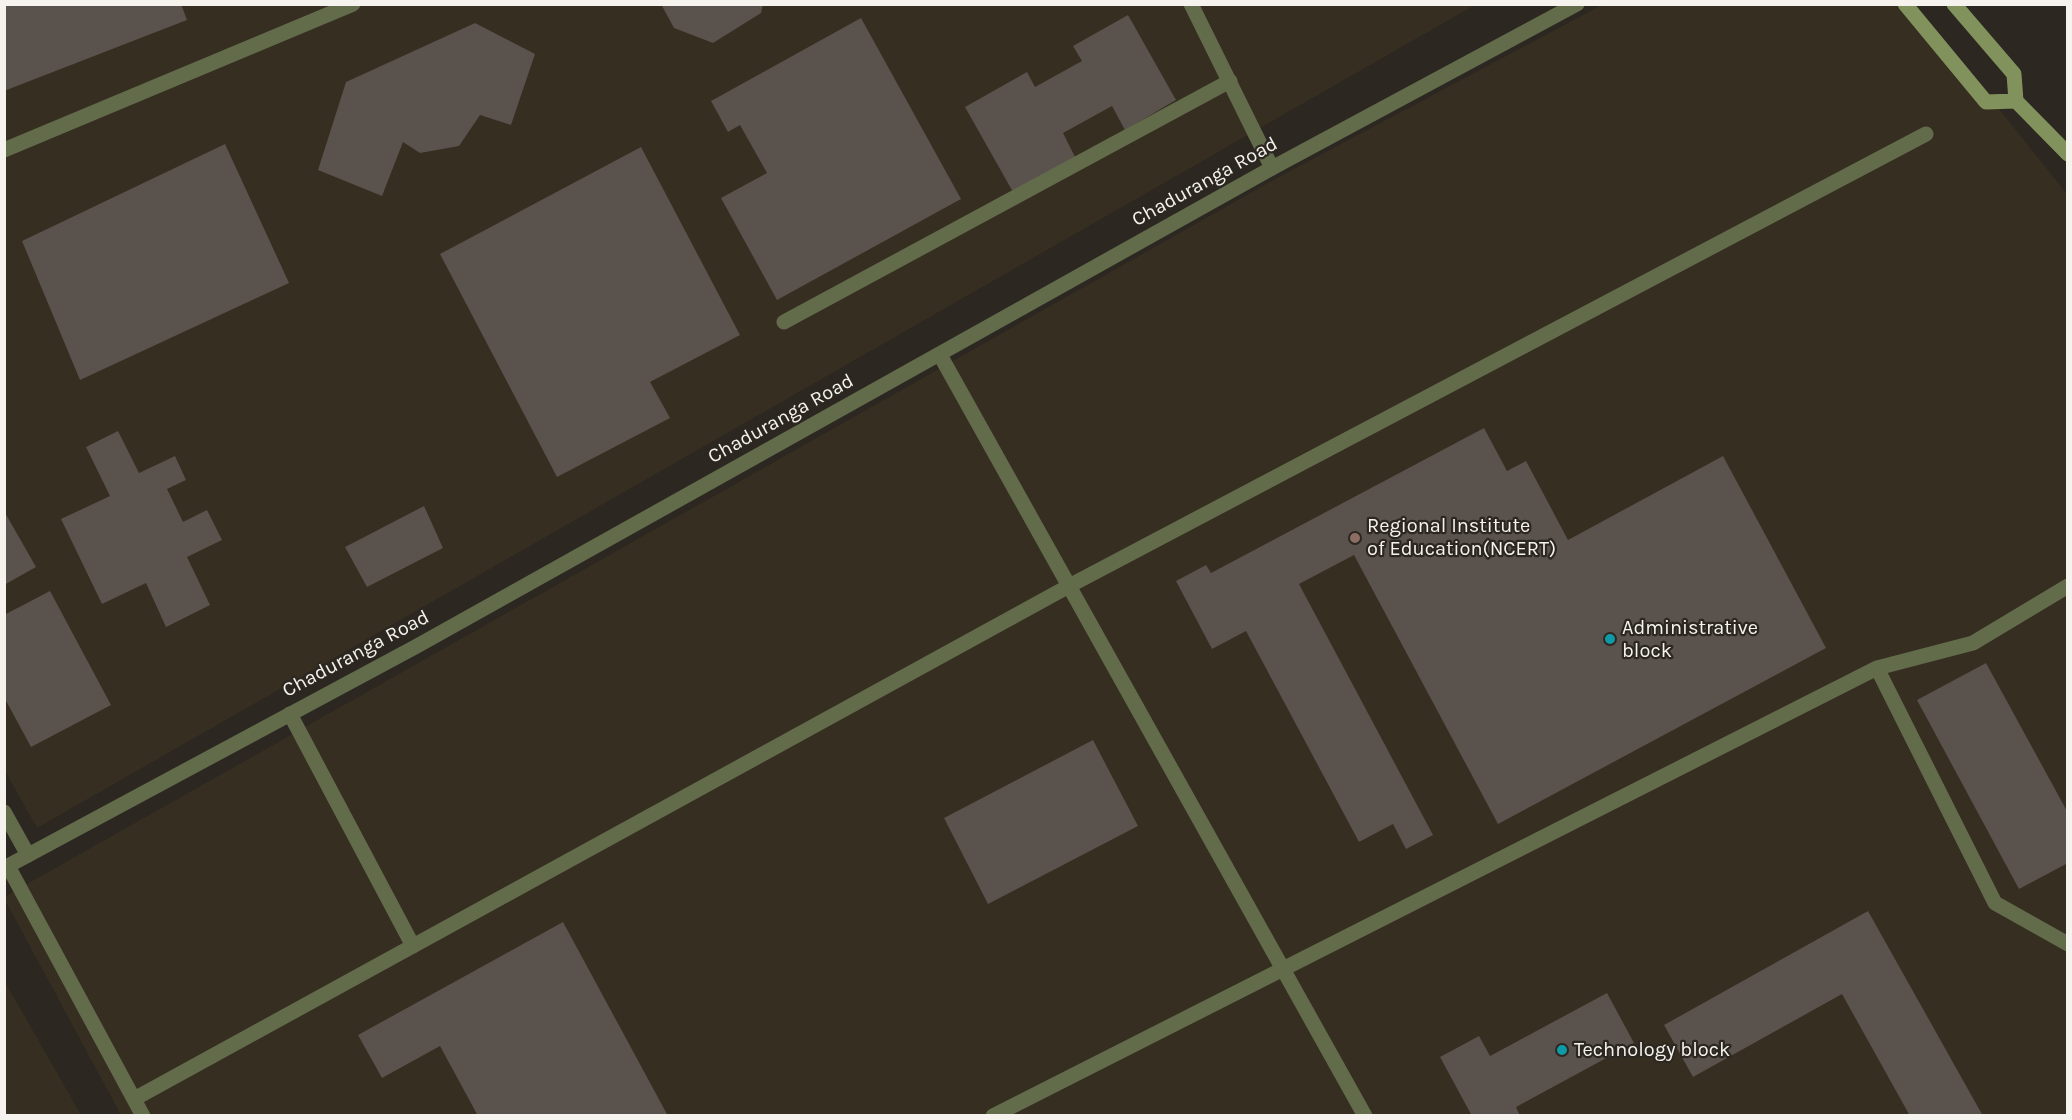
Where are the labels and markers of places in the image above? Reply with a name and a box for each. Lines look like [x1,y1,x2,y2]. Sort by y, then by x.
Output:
place label: Regional Institute of Education(NCERT) [1367,514,1556,561]
marker: Regional Institute of Education(NCERT) [1348,531,1362,545]
place label: Administrative block [1622,616,1758,663]
marker: Administrative block [1603,632,1617,646]
place label: Technology block [1574,1038,1730,1062]
marker: Technology block [1555,1043,1569,1057]

